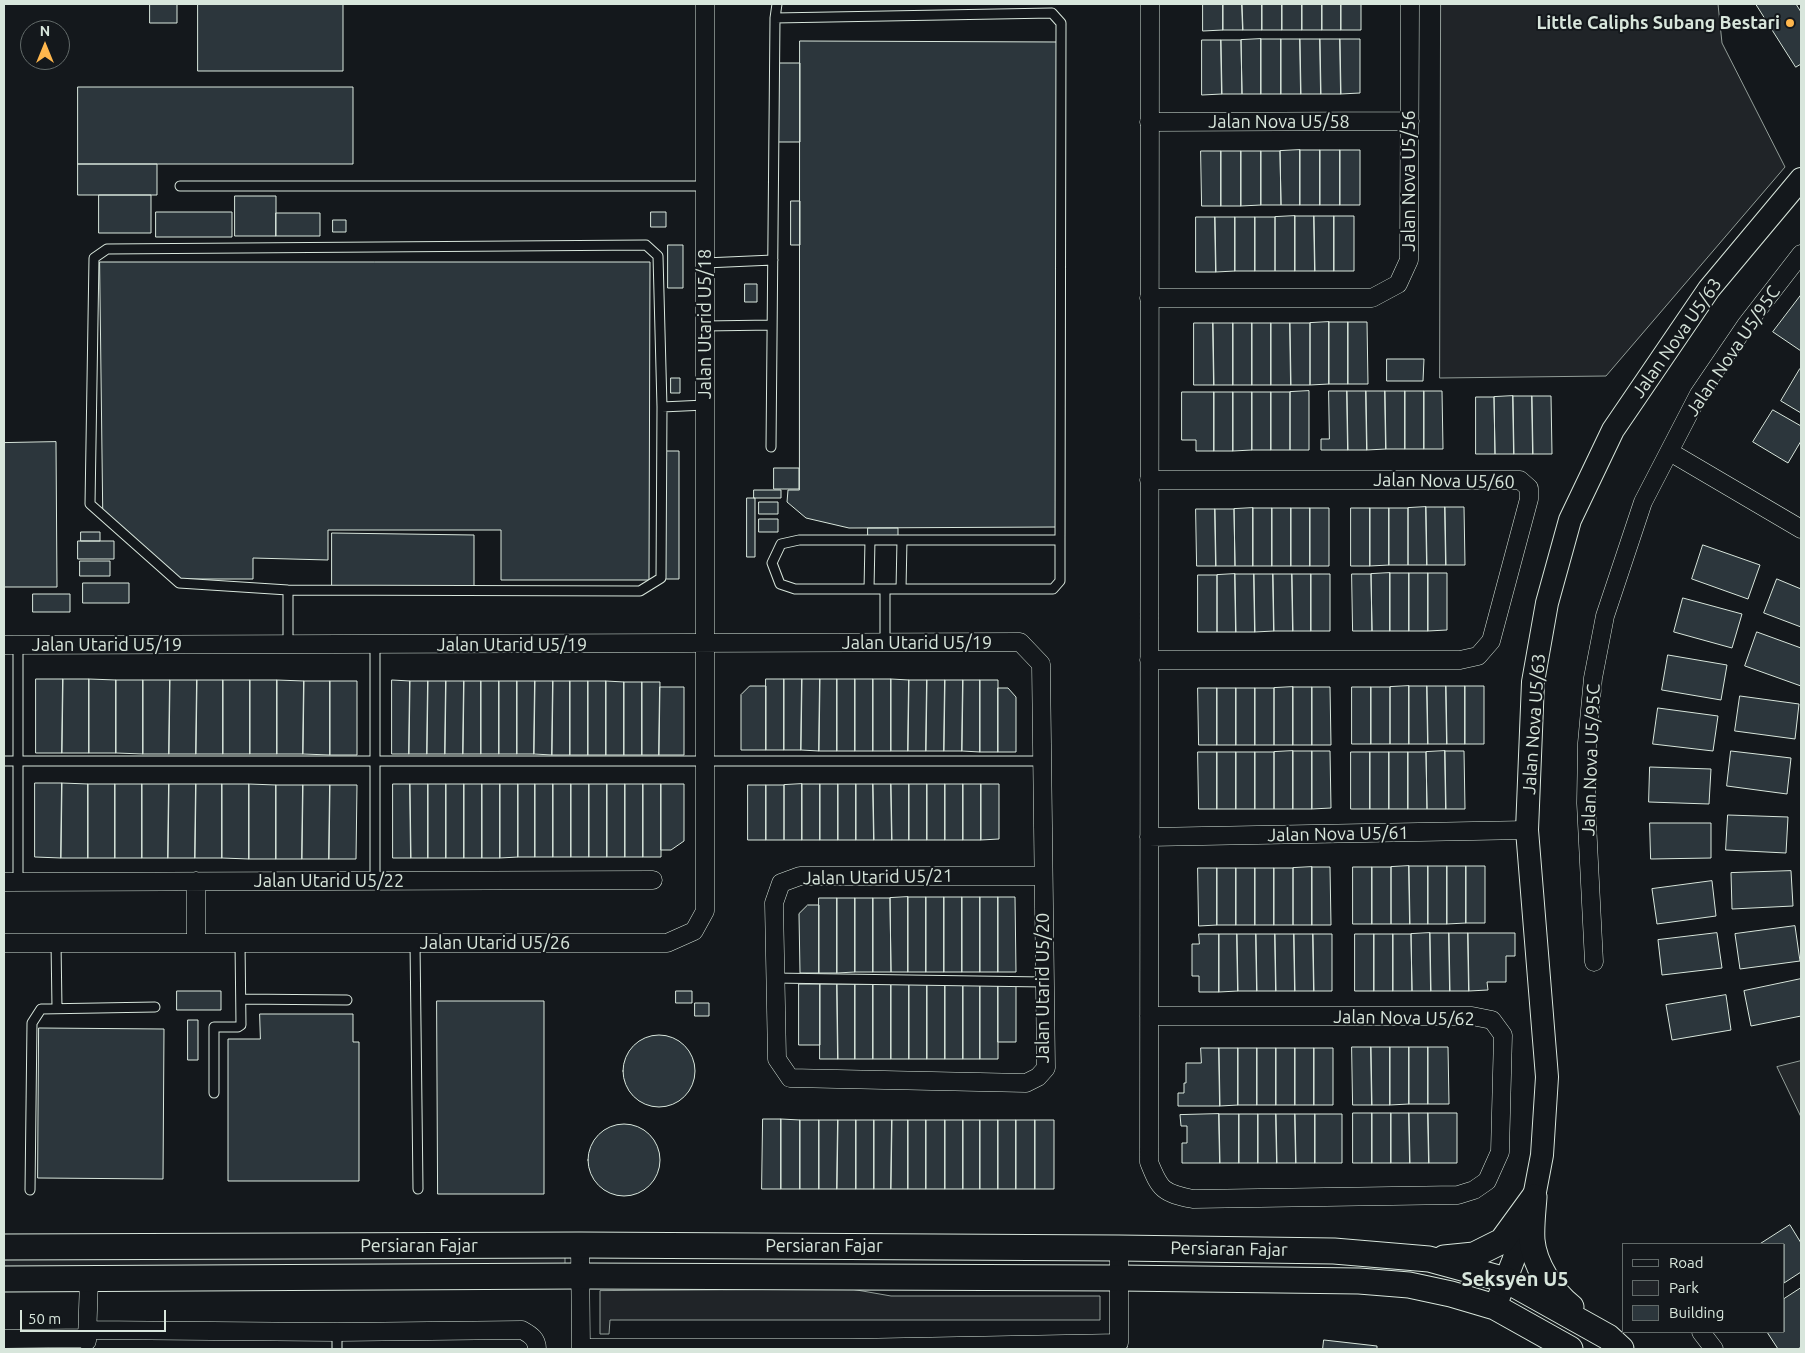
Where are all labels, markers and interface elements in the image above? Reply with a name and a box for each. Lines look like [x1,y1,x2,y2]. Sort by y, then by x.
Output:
place label: Little Caliphs Subang Bestari [1536,12,1780,34]
marker: Little Caliphs Subang Bestari [1784,17,1796,29]
north arrow [20,20,70,70]
text: N [40,23,50,39]
street label: Jalan Nova U5/56 [1398,110,1420,252]
street label: Jalan Nova U5/58 [1208,111,1350,133]
street label: Jalan Utarid U5/18 [694,249,716,399]
street label: Jalan Nova U5/63 [1628,274,1726,402]
street label: Jalan Nova U5/95C [1681,282,1785,420]
street label: Jalan Nova U5/60 [1373,469,1515,493]
street label: Jalan Utarid U5/19 [842,632,992,654]
street label: Jalan Utarid U5/19 [32,634,182,656]
street label: Jalan Utarid U5/19 [437,634,587,656]
street label: Jalan Nova U5/63 [1518,653,1550,795]
street label: Jalan Nova U5/95C [1578,683,1604,837]
street label: Jalan Nova U5/61 [1267,822,1409,846]
street label: Jalan Utarid U5/21 [803,865,953,889]
street label: Jalan Utarid U5/22 [254,870,404,892]
street label: Jalan Utarid U5/20 [1032,913,1054,1063]
street label: Jalan Utarid U5/26 [420,932,570,954]
street label: Jalan Nova U5/62 [1333,1006,1475,1030]
street label: Persiaran Fajar [360,1235,478,1257]
street label: Persiaran Fajar [765,1235,883,1257]
street label: Persiaran Fajar [1170,1237,1288,1261]
legend [1622,1243,1785,1333]
text: Road [1669,1254,1704,1271]
district label: Seksyen U5 [1461,1267,1569,1291]
text: Park [1669,1279,1699,1296]
scale bar [22,1300,169,1332]
text: Building [1669,1304,1724,1321]
text: 50 m [28,1310,61,1327]

